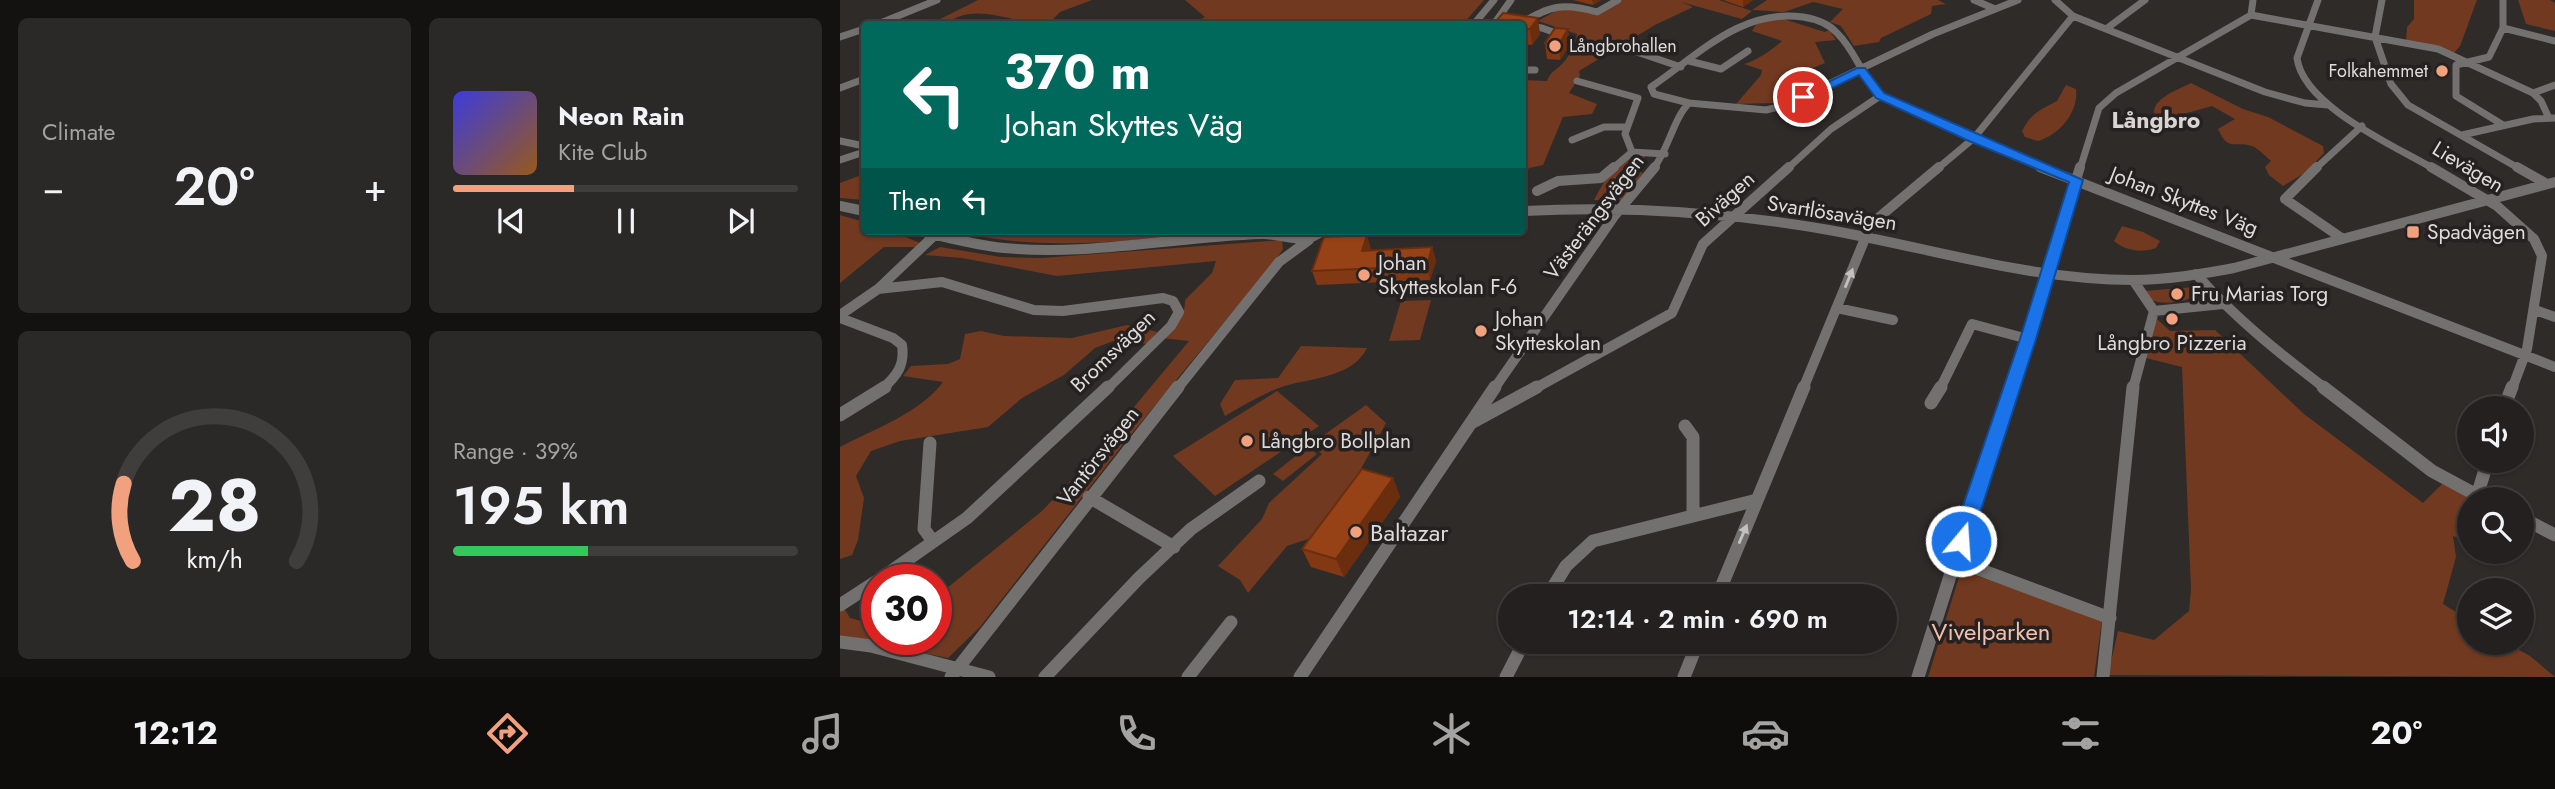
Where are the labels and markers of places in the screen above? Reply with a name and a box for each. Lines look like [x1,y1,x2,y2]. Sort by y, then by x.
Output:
place label: Långbrohallen [1569,33,1677,59]
marker: Långbrohallen [1547,38,1563,54]
place label: Folkahemmet [2329,58,2429,84]
marker: Folkahemmet [2434,63,2450,79]
pin [1773,67,1833,127]
place label: Spadvägen [2427,217,2526,247]
marker: Spadvägen [2405,224,2421,240]
place label: Johan Skytteskolan F-6 [1375,248,1517,302]
marker: Johan Skytteskolan F-6 [1356,267,1372,283]
place label: Fru Marias Torg [2191,279,2328,309]
marker: Fru Marias Torg [2169,286,2185,302]
place label: Johan Skytteskolan [1492,304,1601,358]
marker: Långbro Pizzeria [2164,311,2180,327]
marker: Johan Skytteskolan [1473,323,1489,339]
place label: Långbro Pizzeria [2097,328,2247,358]
place label: Långbro Bollplan [1261,426,1411,456]
marker: Långbro Bollplan [1239,433,1255,449]
place label: Baltazar [1370,515,1449,550]
marker: Baltazar [1348,524,1364,540]

